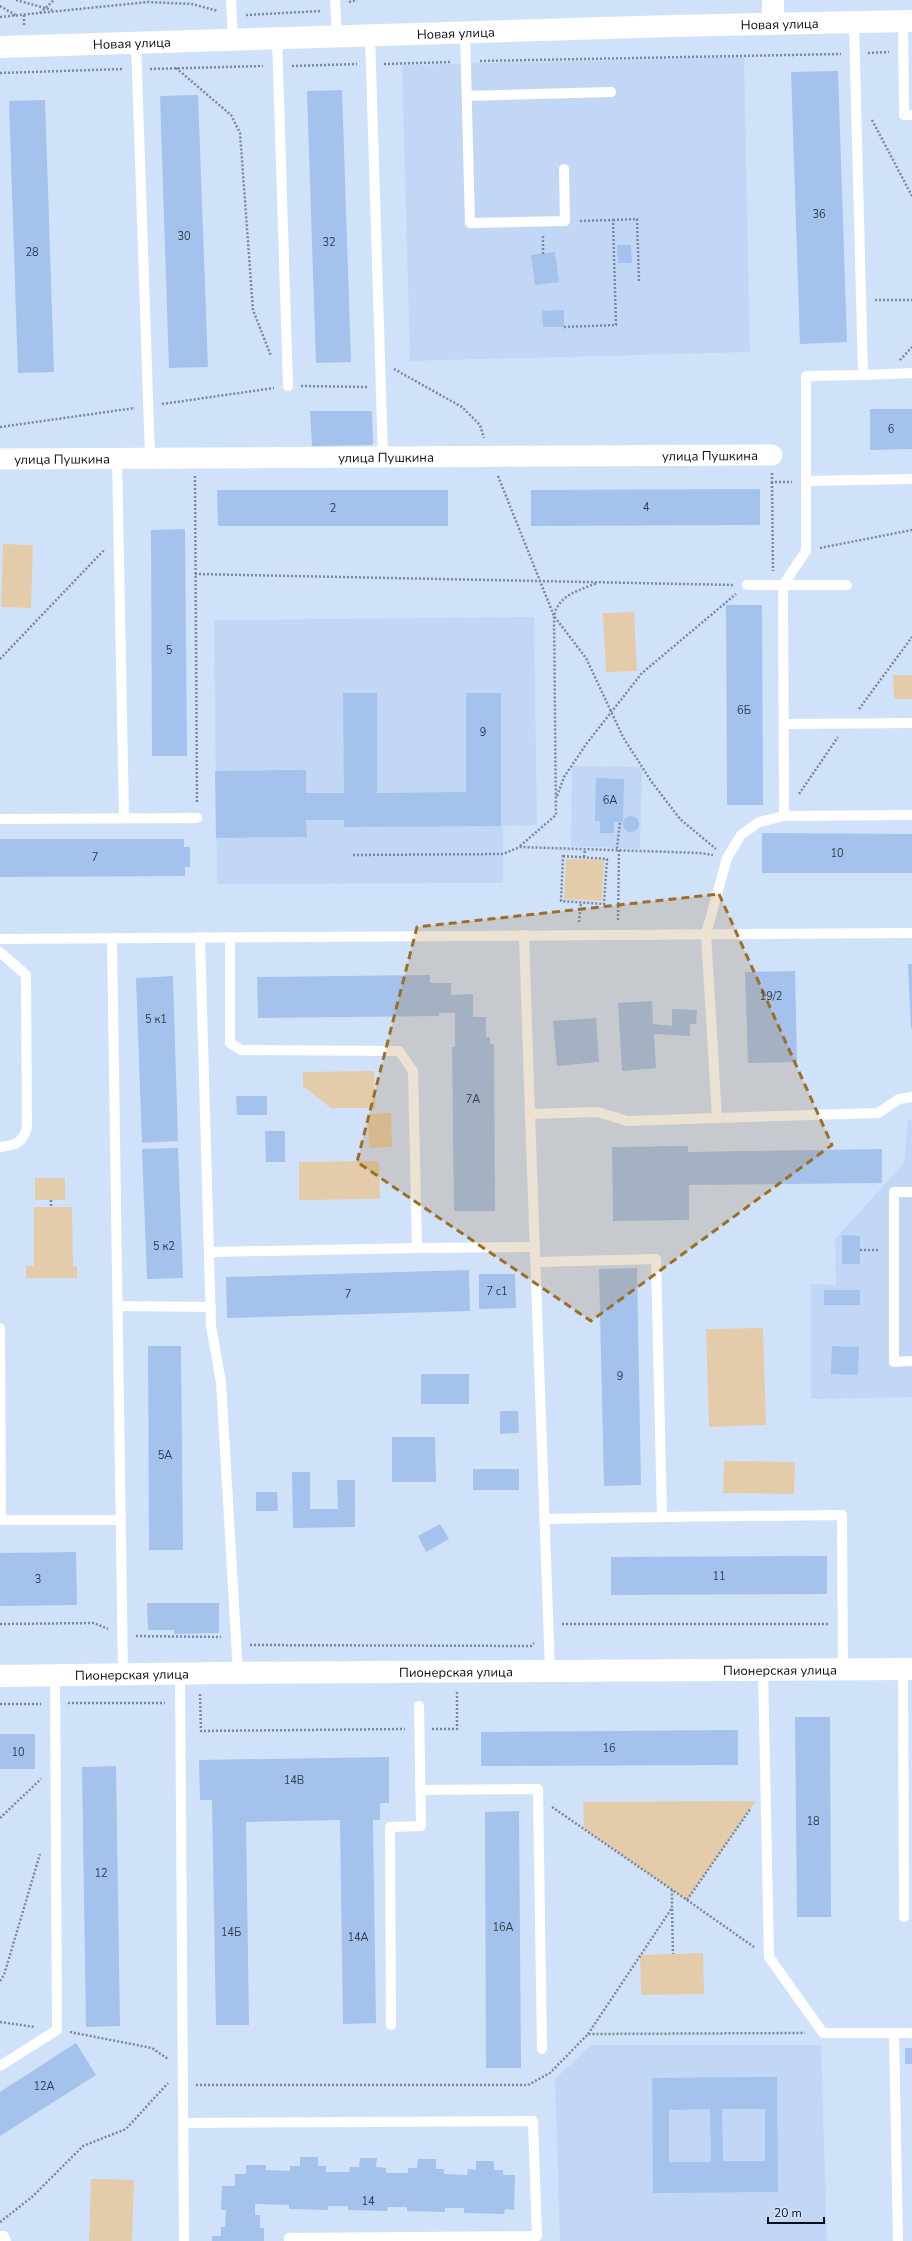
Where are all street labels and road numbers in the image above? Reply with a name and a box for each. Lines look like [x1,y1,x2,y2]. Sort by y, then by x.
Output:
street label: Новая улица [740,15,819,35]
street label: Новая улица [417,24,495,44]
street label: Новая улица [93,34,171,54]
street label: улица Пушкина [662,447,758,466]
street label: улица Пушкина [338,449,434,467]
street label: улица Пушкина [14,450,110,469]
street label: Пионерская улица [723,1661,837,1680]
street label: Пионерская улица [399,1663,513,1682]
street label: Пионерская улица [75,1665,189,1685]

